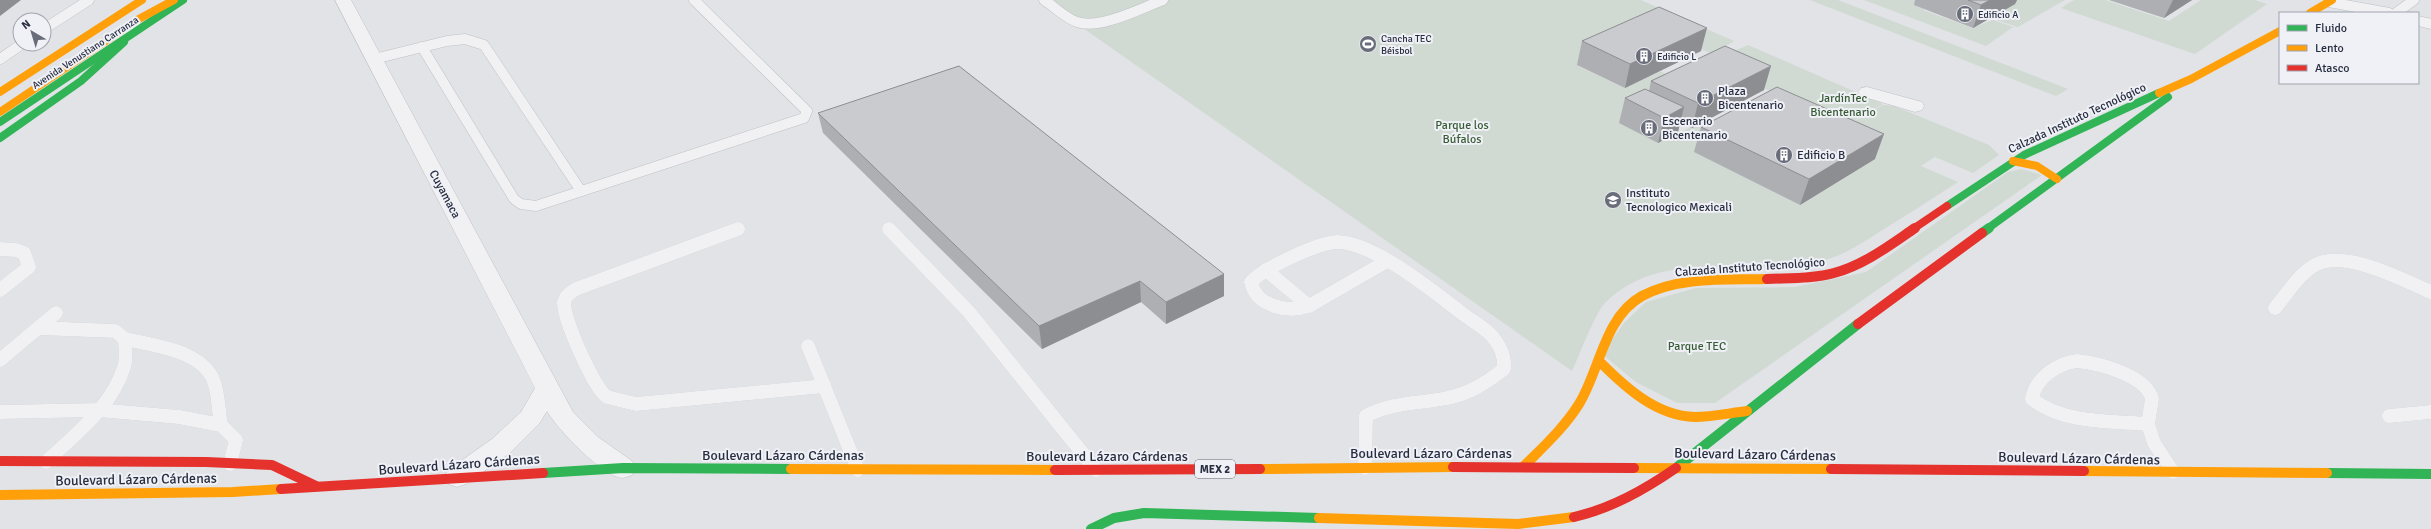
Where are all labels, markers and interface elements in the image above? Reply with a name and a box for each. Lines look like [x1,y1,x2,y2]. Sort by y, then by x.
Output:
building icon: Edificio A [1955,4,1975,24]
place label: Edificio A [1978,9,2018,21]
north arrow [12,12,52,52]
legend [2279,12,2419,84]
street label: Avenida Venustiano Carranza [30,14,141,92]
text: N [19,17,33,32]
text: Fluido [2315,21,2347,36]
place label: Cancha TEC Béisbol [1381,33,1431,57]
sports icon: Cancha TEC Béisbol [1358,34,1378,54]
text: Lento [2315,41,2344,56]
building icon: Edificio L [1634,46,1654,66]
place label: Edificio L [1657,51,1696,63]
text: Atasco [2315,61,2350,76]
street label: Calzada Instituto Tecnológico [2006,80,2149,157]
place label: Plaza Bicentenario [1718,84,1784,113]
building icon: Plaza Bicentenario [1695,88,1715,108]
park label: JardínTec Bicentenario [1810,91,1876,120]
place label: Escenario Bicentenario [1662,114,1728,143]
park label: Parque los Búfalos [1435,118,1489,147]
building icon: Escenario Bicentenario [1639,118,1659,138]
building icon: Edificio B [1774,145,1794,165]
place label: Edificio B [1797,148,1845,163]
street label: Cuyamaca [426,167,464,221]
place label: Instituto Tecnologico Mexicali [1626,186,1732,215]
school or university icon: Instituto Tecnologico Mexicali [1603,190,1623,210]
street label: Calzada Instituto Tecnológico [1675,255,1826,280]
park label: Parque TEC [1668,339,1726,354]
street label: Boulevard Lázaro Cárdenas [1350,445,1512,462]
street label: Boulevard Lázaro Cárdenas [1674,445,1836,464]
street label: Boulevard Lázaro Cárdenas [702,447,864,464]
street label: Boulevard Lázaro Cárdenas [1026,448,1188,465]
street label: Boulevard Lázaro Cárdenas [1998,449,2160,468]
street label: Boulevard Lázaro Cárdenas [378,450,540,479]
road number: MEX 2 [1195,460,1235,478]
street label: Boulevard Lázaro Cárdenas [55,470,217,489]

